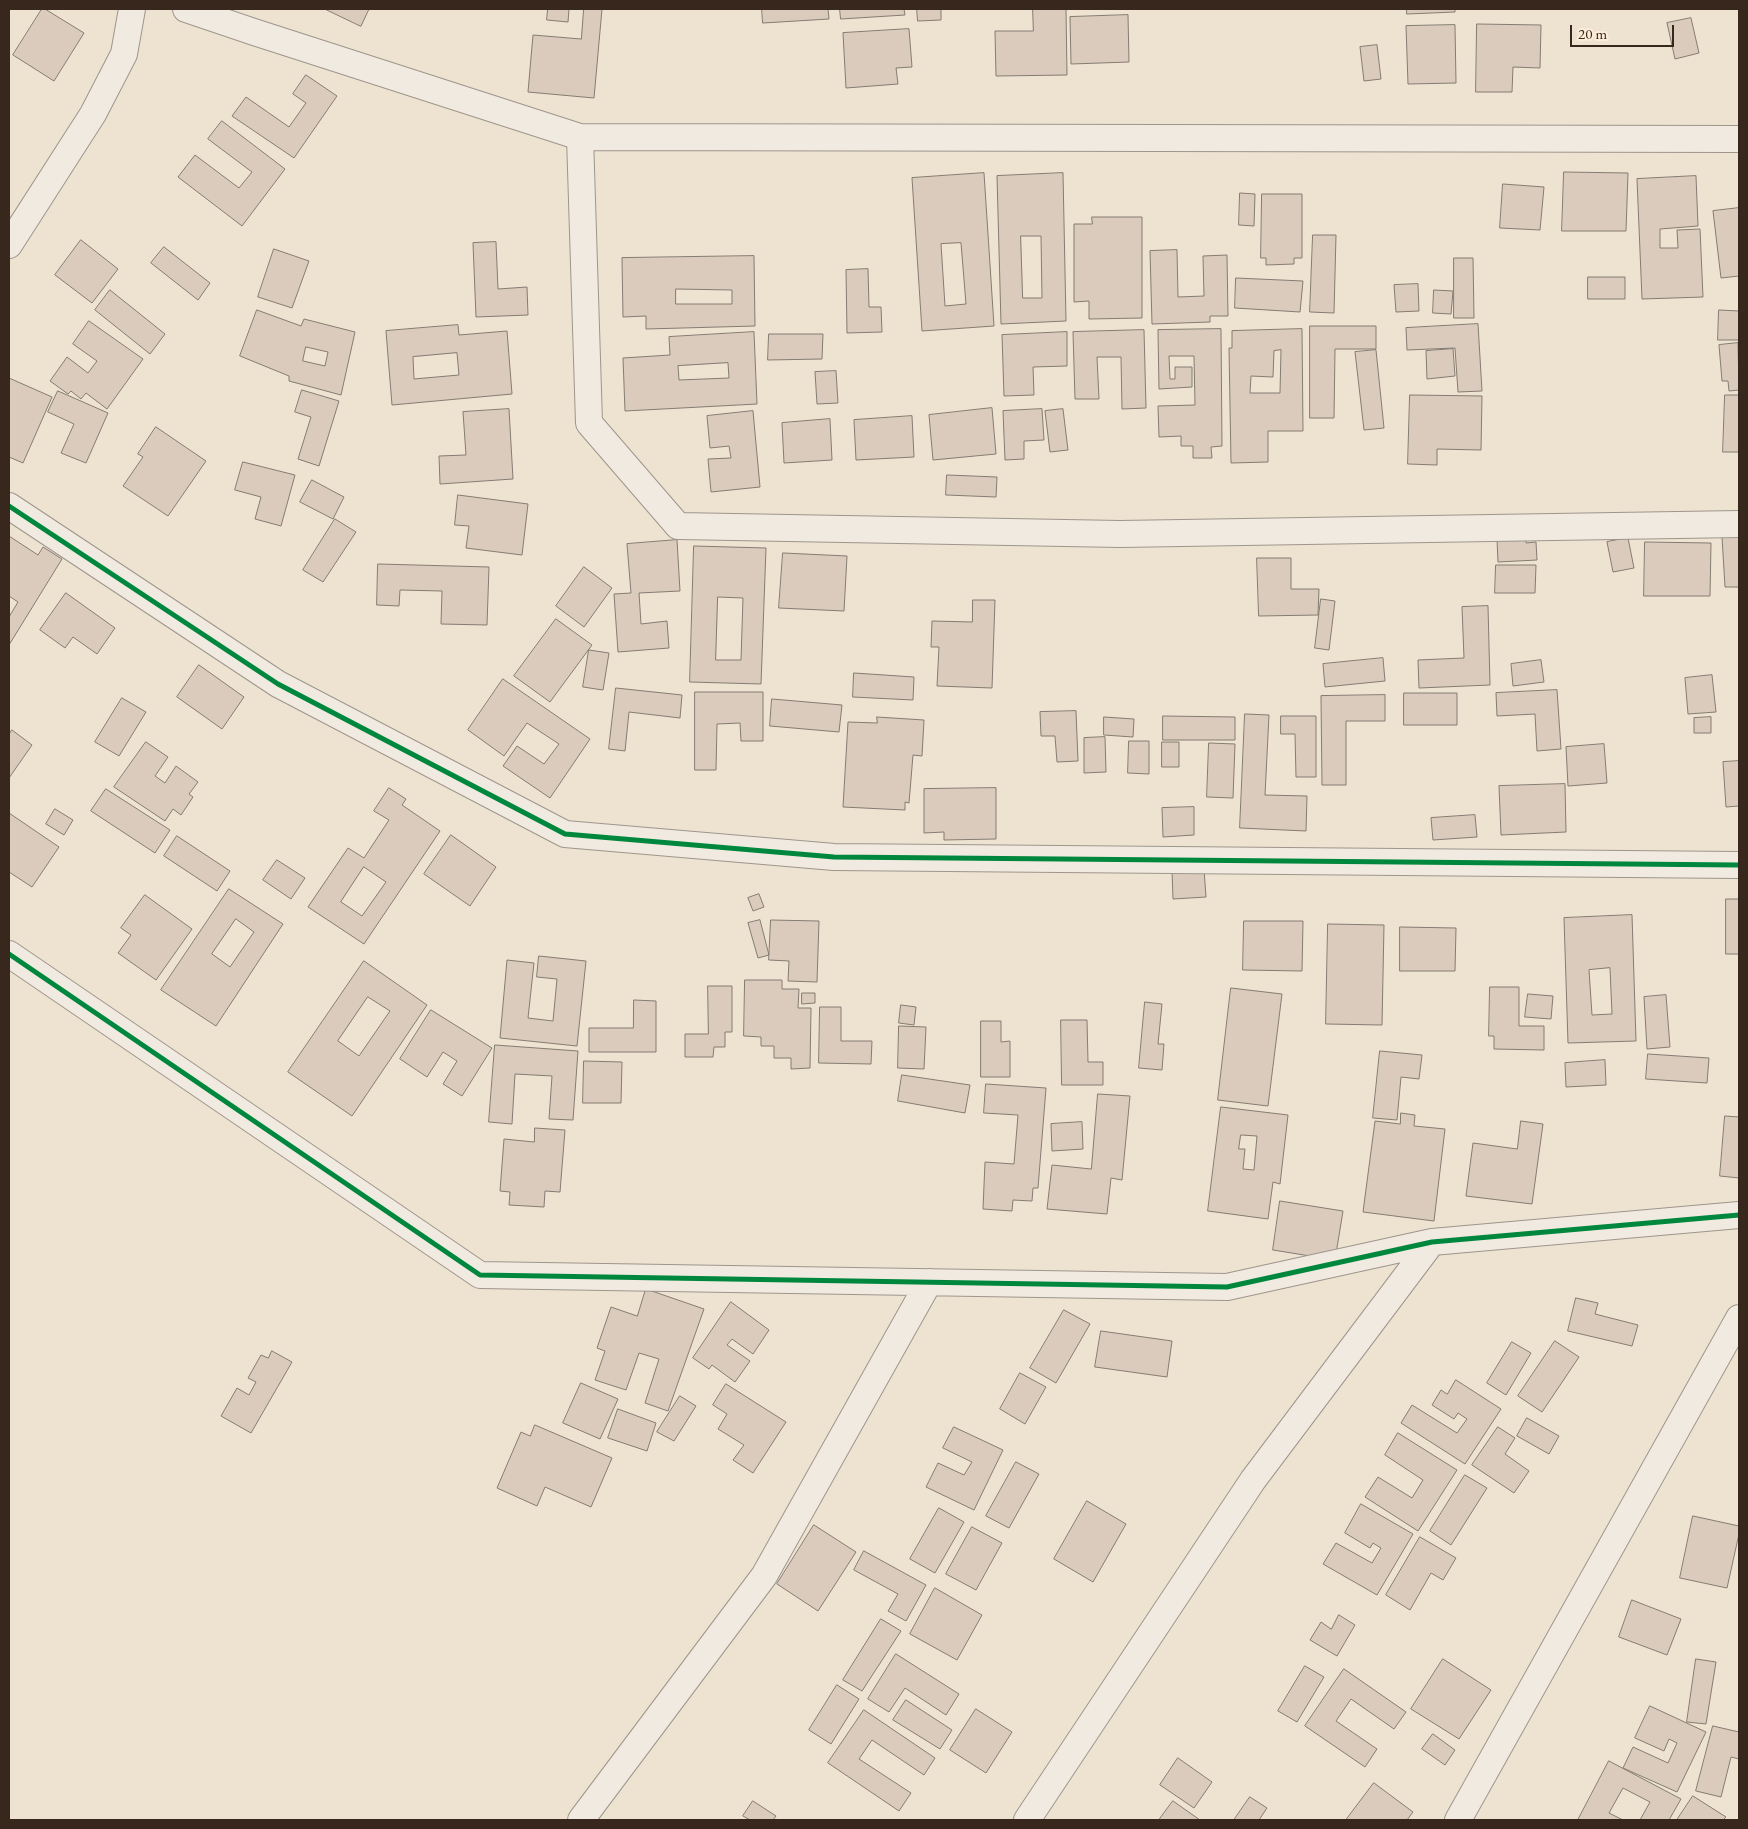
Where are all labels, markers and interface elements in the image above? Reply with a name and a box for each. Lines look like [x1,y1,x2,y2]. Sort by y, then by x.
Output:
scale bar [1573,15,1677,47]
text: 20 m [1578,24,1607,43]

